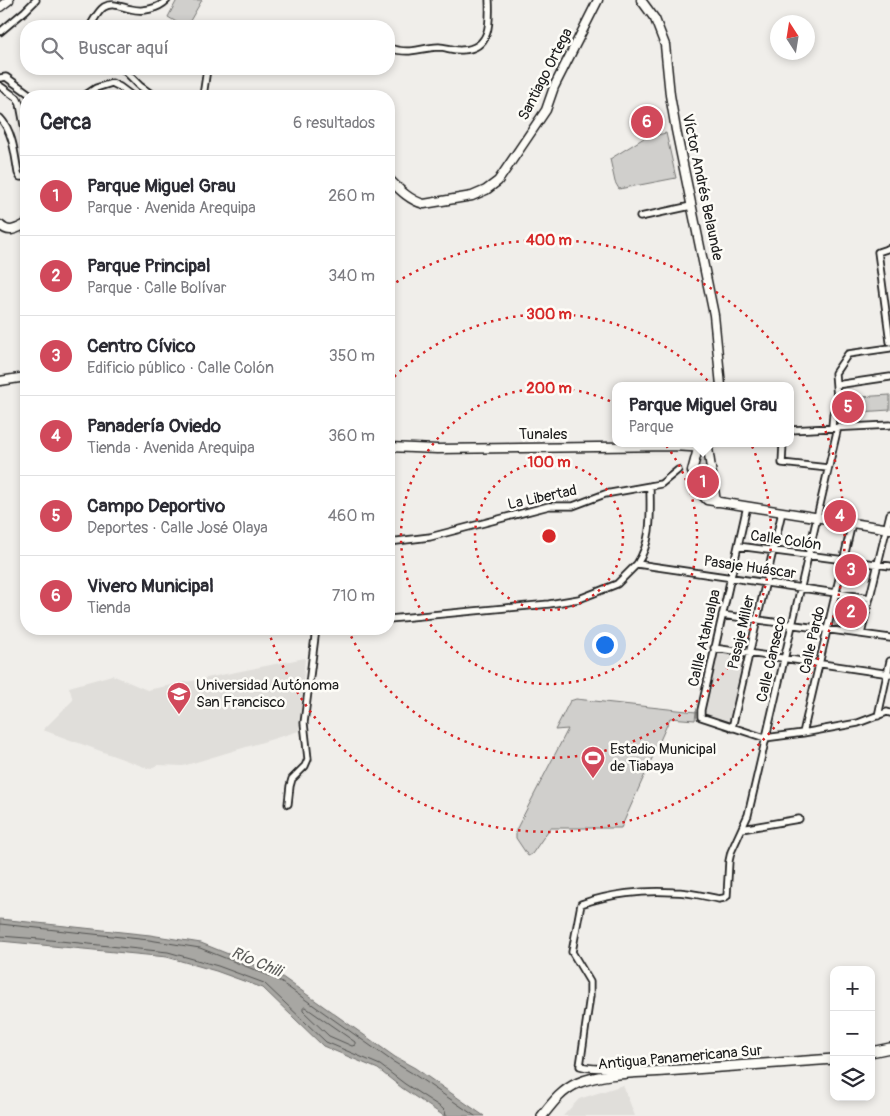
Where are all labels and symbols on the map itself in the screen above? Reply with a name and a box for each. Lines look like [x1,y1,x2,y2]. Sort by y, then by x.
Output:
north arrow [770,15,815,60]
street label: Santiago Ortega [514,25,577,124]
pin: 6 [631,103,663,141]
street label: Víctor Andrés Belaunde [678,112,727,263]
text: 400 m [526,231,572,250]
text: 300 m [526,305,572,324]
text: 200 m [526,379,572,398]
pin: 5 [832,388,864,426]
street label: Tunales [519,425,568,444]
text: 100 m [528,453,570,472]
pin: 1 [687,463,719,501]
street label: La Libertad [506,481,578,514]
pin: 4 [824,497,856,535]
street label: Calle Colón [749,526,823,555]
centre of rings [540,527,558,545]
pin: 3 [835,551,867,589]
street label: Pasaje Huáscar [702,552,798,583]
street label: Callle Atahualpa [684,587,725,689]
street label: Pasaje Miller [724,592,759,671]
pin: 2 [835,593,867,631]
street label: Calle Pardo [795,604,829,676]
street label: Calle Canseco [752,614,791,704]
your location [592,632,618,658]
place label: Universidad Autónoma San Francisco [196,676,339,712]
school or university icon: Universidad Autónoma San Francisco [166,681,192,715]
place label: Estadio Municipal de Tiabaya [610,740,716,776]
sports icon: Estadio Municipal de Tiabaya [580,745,606,779]
water label: Río Chili [228,942,287,982]
street label: Antigua Panamericana Sur [597,1041,764,1074]

